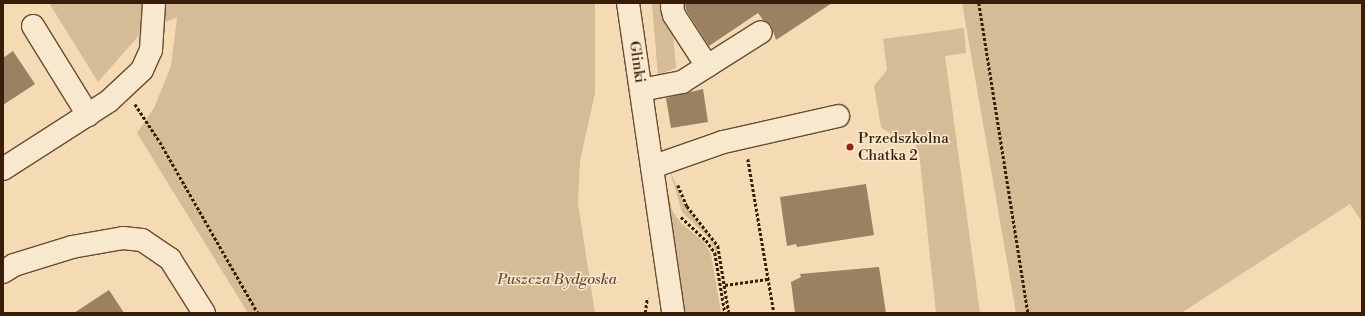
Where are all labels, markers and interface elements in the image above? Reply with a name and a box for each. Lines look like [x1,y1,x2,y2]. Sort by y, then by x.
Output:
street label: Glinki [625,40,649,84]
place label: Przedszkolna Chatka 2 [858,129,949,164]
marker: Przedszkolna Chatka 2 [845,142,855,152]
park label: Puszcza Bydgoska [497,271,617,289]

